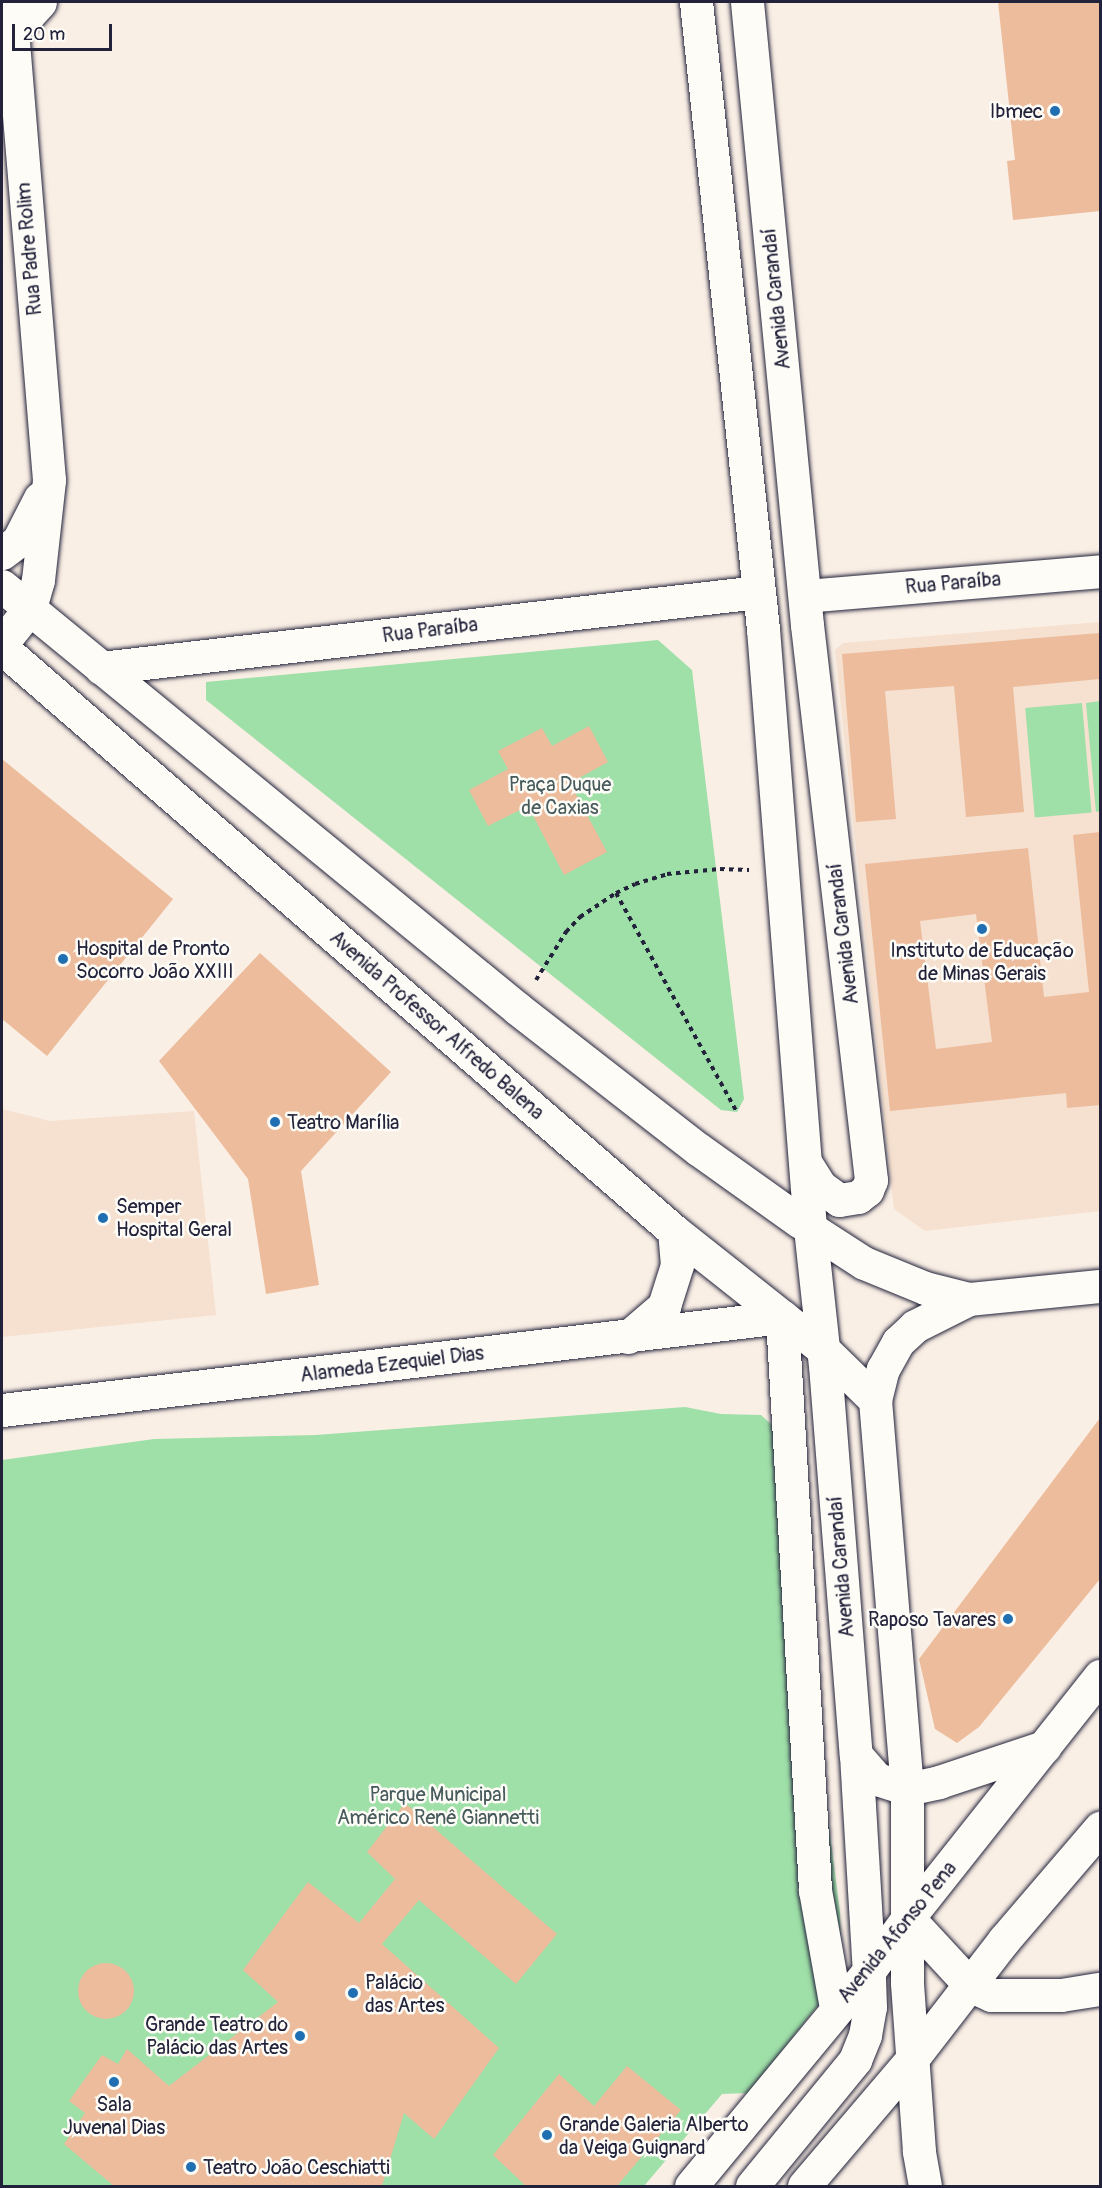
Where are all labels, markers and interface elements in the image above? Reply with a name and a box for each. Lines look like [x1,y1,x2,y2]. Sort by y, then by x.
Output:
scale bar [15,12,116,50]
text: 20 m [23,23,65,46]
place label: Ibmec [990,99,1043,123]
marker: Ibmec [1048,104,1062,118]
street label: Rua Padre Rolim [11,181,47,317]
street label: Avenida Carandaí [757,227,795,371]
street label: Rua Paraíba [904,567,1002,599]
street label: Rua Paraíba [381,612,479,648]
park label: Praça Duque de Caxias [509,772,611,819]
street label: Avenida Carandaí [822,862,864,1006]
marker: Instituto de Educação de Minas Gerais [975,922,989,936]
street label: Avenida Professor Alfredo Balena [325,925,549,1125]
place label: Hospital de Pronto Socorro João XXIII [76,936,234,983]
place label: Instituto de Educação de Minas Gerais [890,939,1074,986]
marker: Hospital de Pronto Socorro João XXIII [54,950,72,968]
place label: Teatro Marília [287,1110,399,1134]
marker: Teatro Marília [268,1115,282,1129]
place label: Semper Hospital Geral [116,1194,232,1241]
marker: Semper Hospital Geral [94,1209,112,1227]
street label: Alameda Ezequiel Dias [299,1341,485,1387]
street label: Avenida Carandaí [823,1495,859,1639]
place label: Raposo Tavares [868,1607,996,1631]
marker: Raposo Tavares [1001,1612,1015,1626]
park label: Parque Municipal Américo Renê Giannetti [337,1783,539,1830]
street label: Avenida Afonso Pena [833,1856,961,2008]
place label: Palácio das Artes [365,1970,444,2017]
marker: Palácio das Artes [346,1986,360,2000]
place label: Grande Teatro do Palácio das Artes [145,2012,288,2059]
marker: Grande Teatro do Palácio das Artes [293,2029,307,2043]
marker: Sala Juvenal Dias [107,2075,121,2089]
place label: Sala Juvenal Dias [63,2092,165,2139]
place label: Grande Galeria Alberto da Veiga Guignard [559,2112,748,2159]
marker: Grande Galeria Alberto da Veiga Guignard [540,2128,554,2142]
place label: Teatro João Ceschiatti [203,2155,390,2179]
marker: Teatro João Ceschiatti [184,2160,198,2174]

